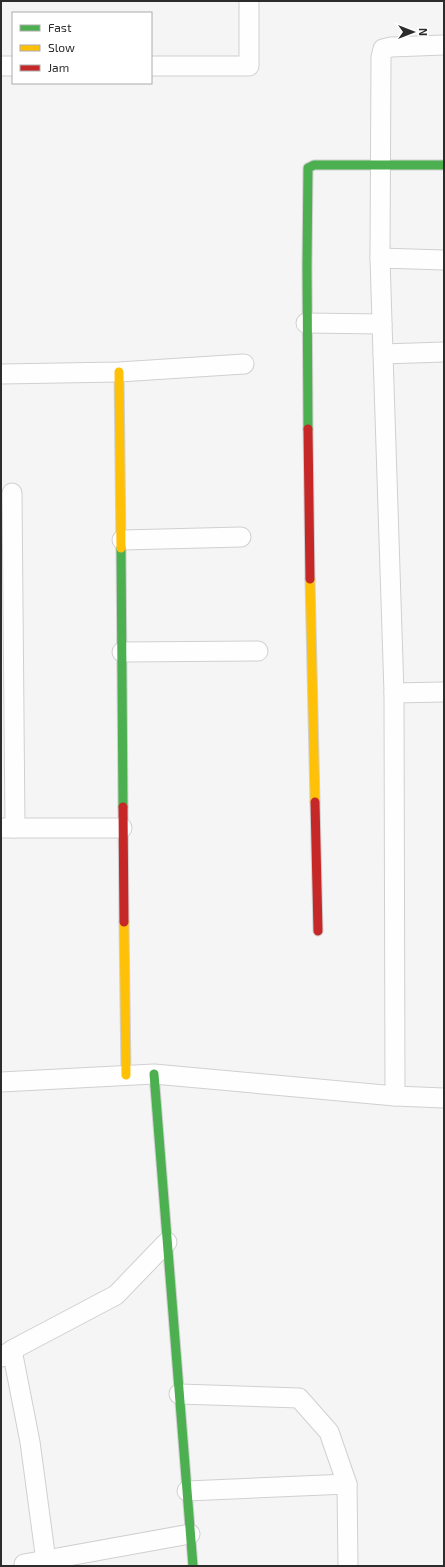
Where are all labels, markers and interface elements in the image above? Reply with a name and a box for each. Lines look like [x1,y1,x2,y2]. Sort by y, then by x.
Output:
legend [12,12,152,84]
north arrow [393,12,433,52]
text: Fast [48,20,72,34]
text: N [417,28,430,36]
text: Slow [48,40,75,54]
text: Jam [48,60,69,74]

